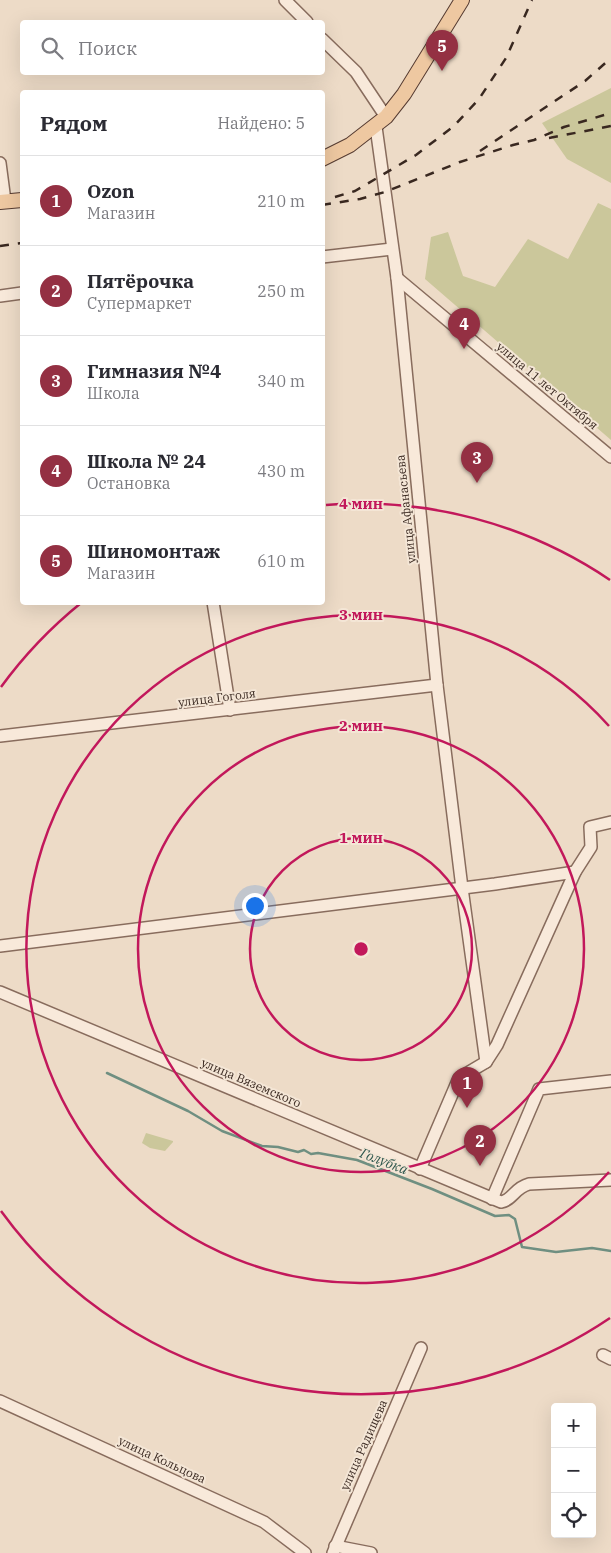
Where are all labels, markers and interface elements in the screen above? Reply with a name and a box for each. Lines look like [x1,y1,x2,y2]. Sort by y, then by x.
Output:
search box [20,20,325,75]
pin: 5 [426,30,458,71]
icon: search [38,34,66,62]
text: Поиск [78,36,137,60]
text: Рядом [40,109,108,137]
text: Найдено: 5 [217,113,305,133]
text: Ozon [87,179,135,203]
text: 1 [51,191,61,211]
text: 210 m [257,191,305,211]
text: Магазин [87,203,155,223]
text: Пятёрочка [87,269,194,293]
text: 2 [51,281,61,301]
text: 250 m [257,281,305,301]
text: Супермаркет [87,293,192,313]
pin: 4 [448,308,480,349]
street label: улица 11 лет Октября [493,339,601,433]
text: Гимназия №4 [87,359,221,383]
text: 3 [51,371,61,391]
text: 340 m [257,371,305,391]
text: Школа [87,383,140,403]
pin: 3 [461,442,493,483]
text: Школа № 24 [87,449,206,473]
street label: улица Афанасьева [392,453,419,564]
text: 4 [51,461,61,481]
text: 430 m [257,461,305,481]
text: Остановка [87,473,170,493]
text: 4 мин [339,494,383,513]
text: Шиномонтаж [87,539,220,563]
text: 5 [51,551,61,571]
text: 610 m [257,551,305,571]
text: Магазин [87,563,155,583]
text: 3 мин [339,605,383,624]
street label: улица Гоголя [177,685,257,710]
text: 2 мин [339,716,383,735]
text: 1 мин [339,828,383,847]
your location [242,893,268,919]
centre of rings [352,940,370,958]
street label: улица Вяземского [199,1055,304,1110]
pin: 1 [451,1067,483,1108]
pin: 2 [464,1125,496,1166]
water label: Голубка [357,1143,411,1178]
street label: улица Радищева [337,1397,390,1493]
map controls [551,1403,596,1538]
button: + [551,1403,596,1448]
street label: улица Кольцова [116,1433,209,1487]
button: − [551,1448,596,1493]
button: locate [551,1493,596,1538]

